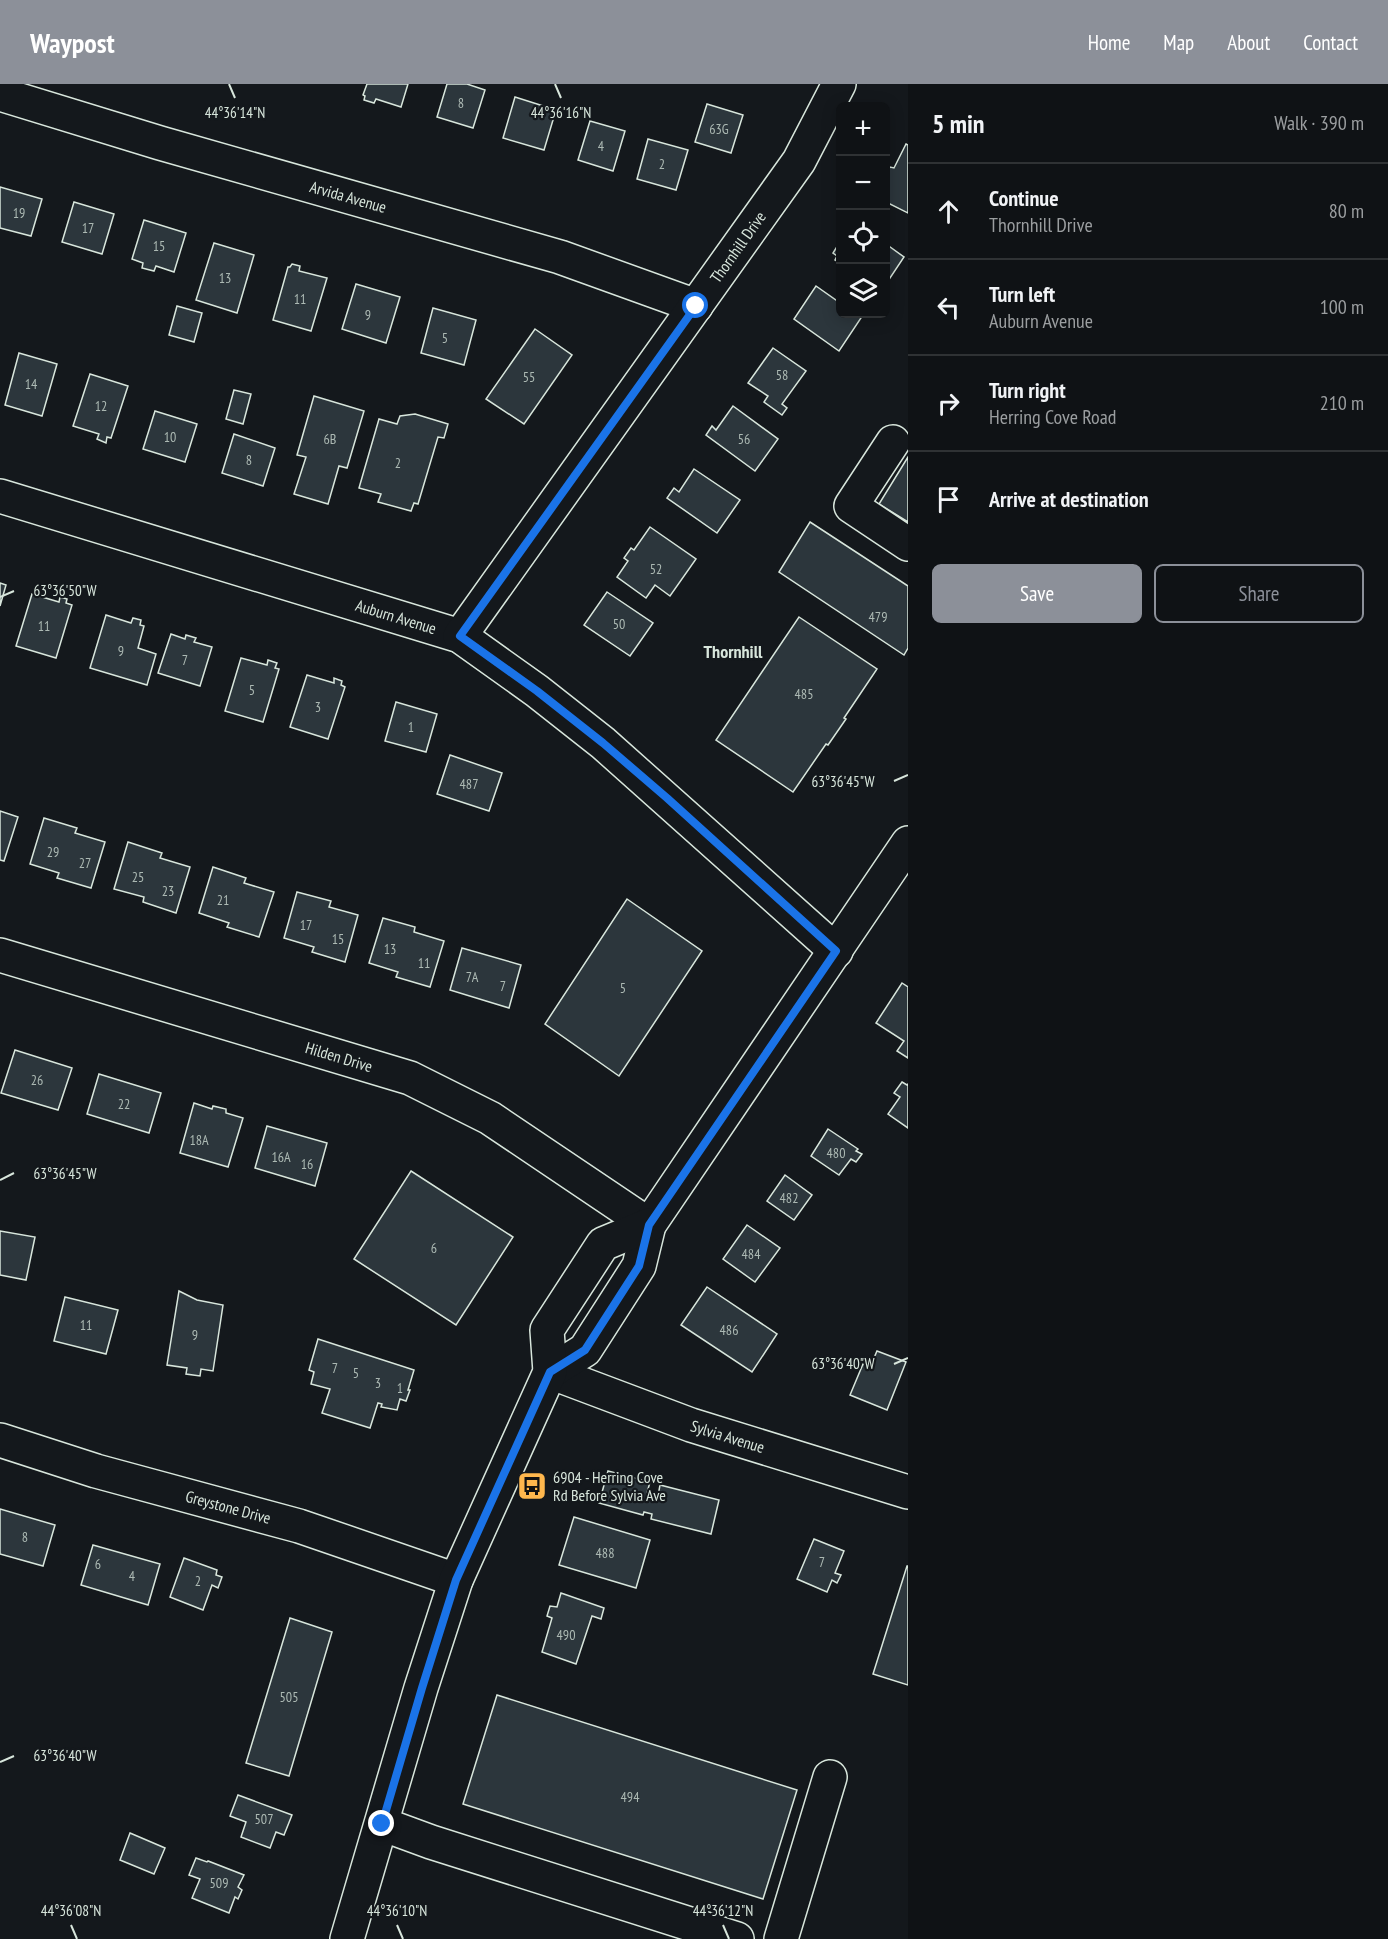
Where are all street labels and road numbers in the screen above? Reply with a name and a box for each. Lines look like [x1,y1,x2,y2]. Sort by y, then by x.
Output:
street label: Arvida Avenue [308,176,389,217]
street label: Thornhill Drive [705,207,770,287]
street label: Auburn Avenue [353,595,439,638]
street label: Hilden Drive [303,1037,375,1076]
street label: Sylvia Avenue [688,1416,767,1457]
street label: Greystone Drive [184,1486,273,1528]

